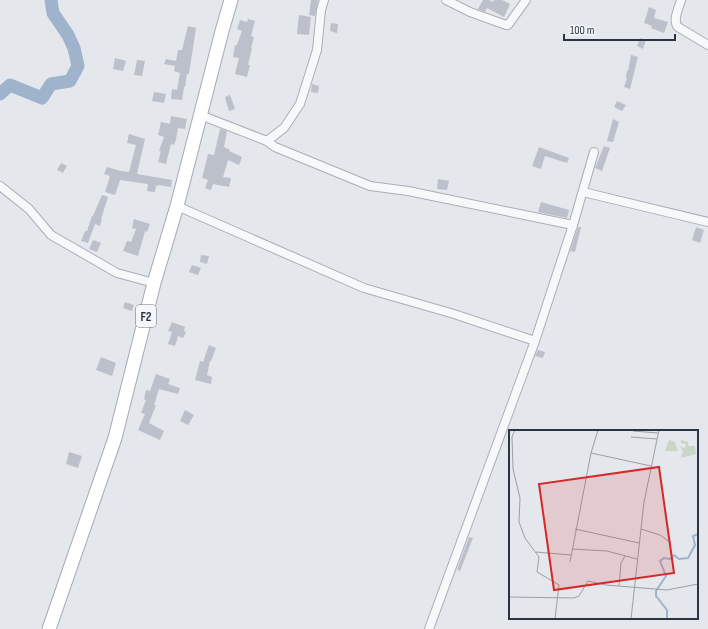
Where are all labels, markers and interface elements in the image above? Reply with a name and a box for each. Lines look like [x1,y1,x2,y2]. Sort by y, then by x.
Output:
scale bar [564,16,675,42]
text: 100 m [570,23,595,38]
road number: F2 [136,305,156,327]
inset map [509,430,698,619]

